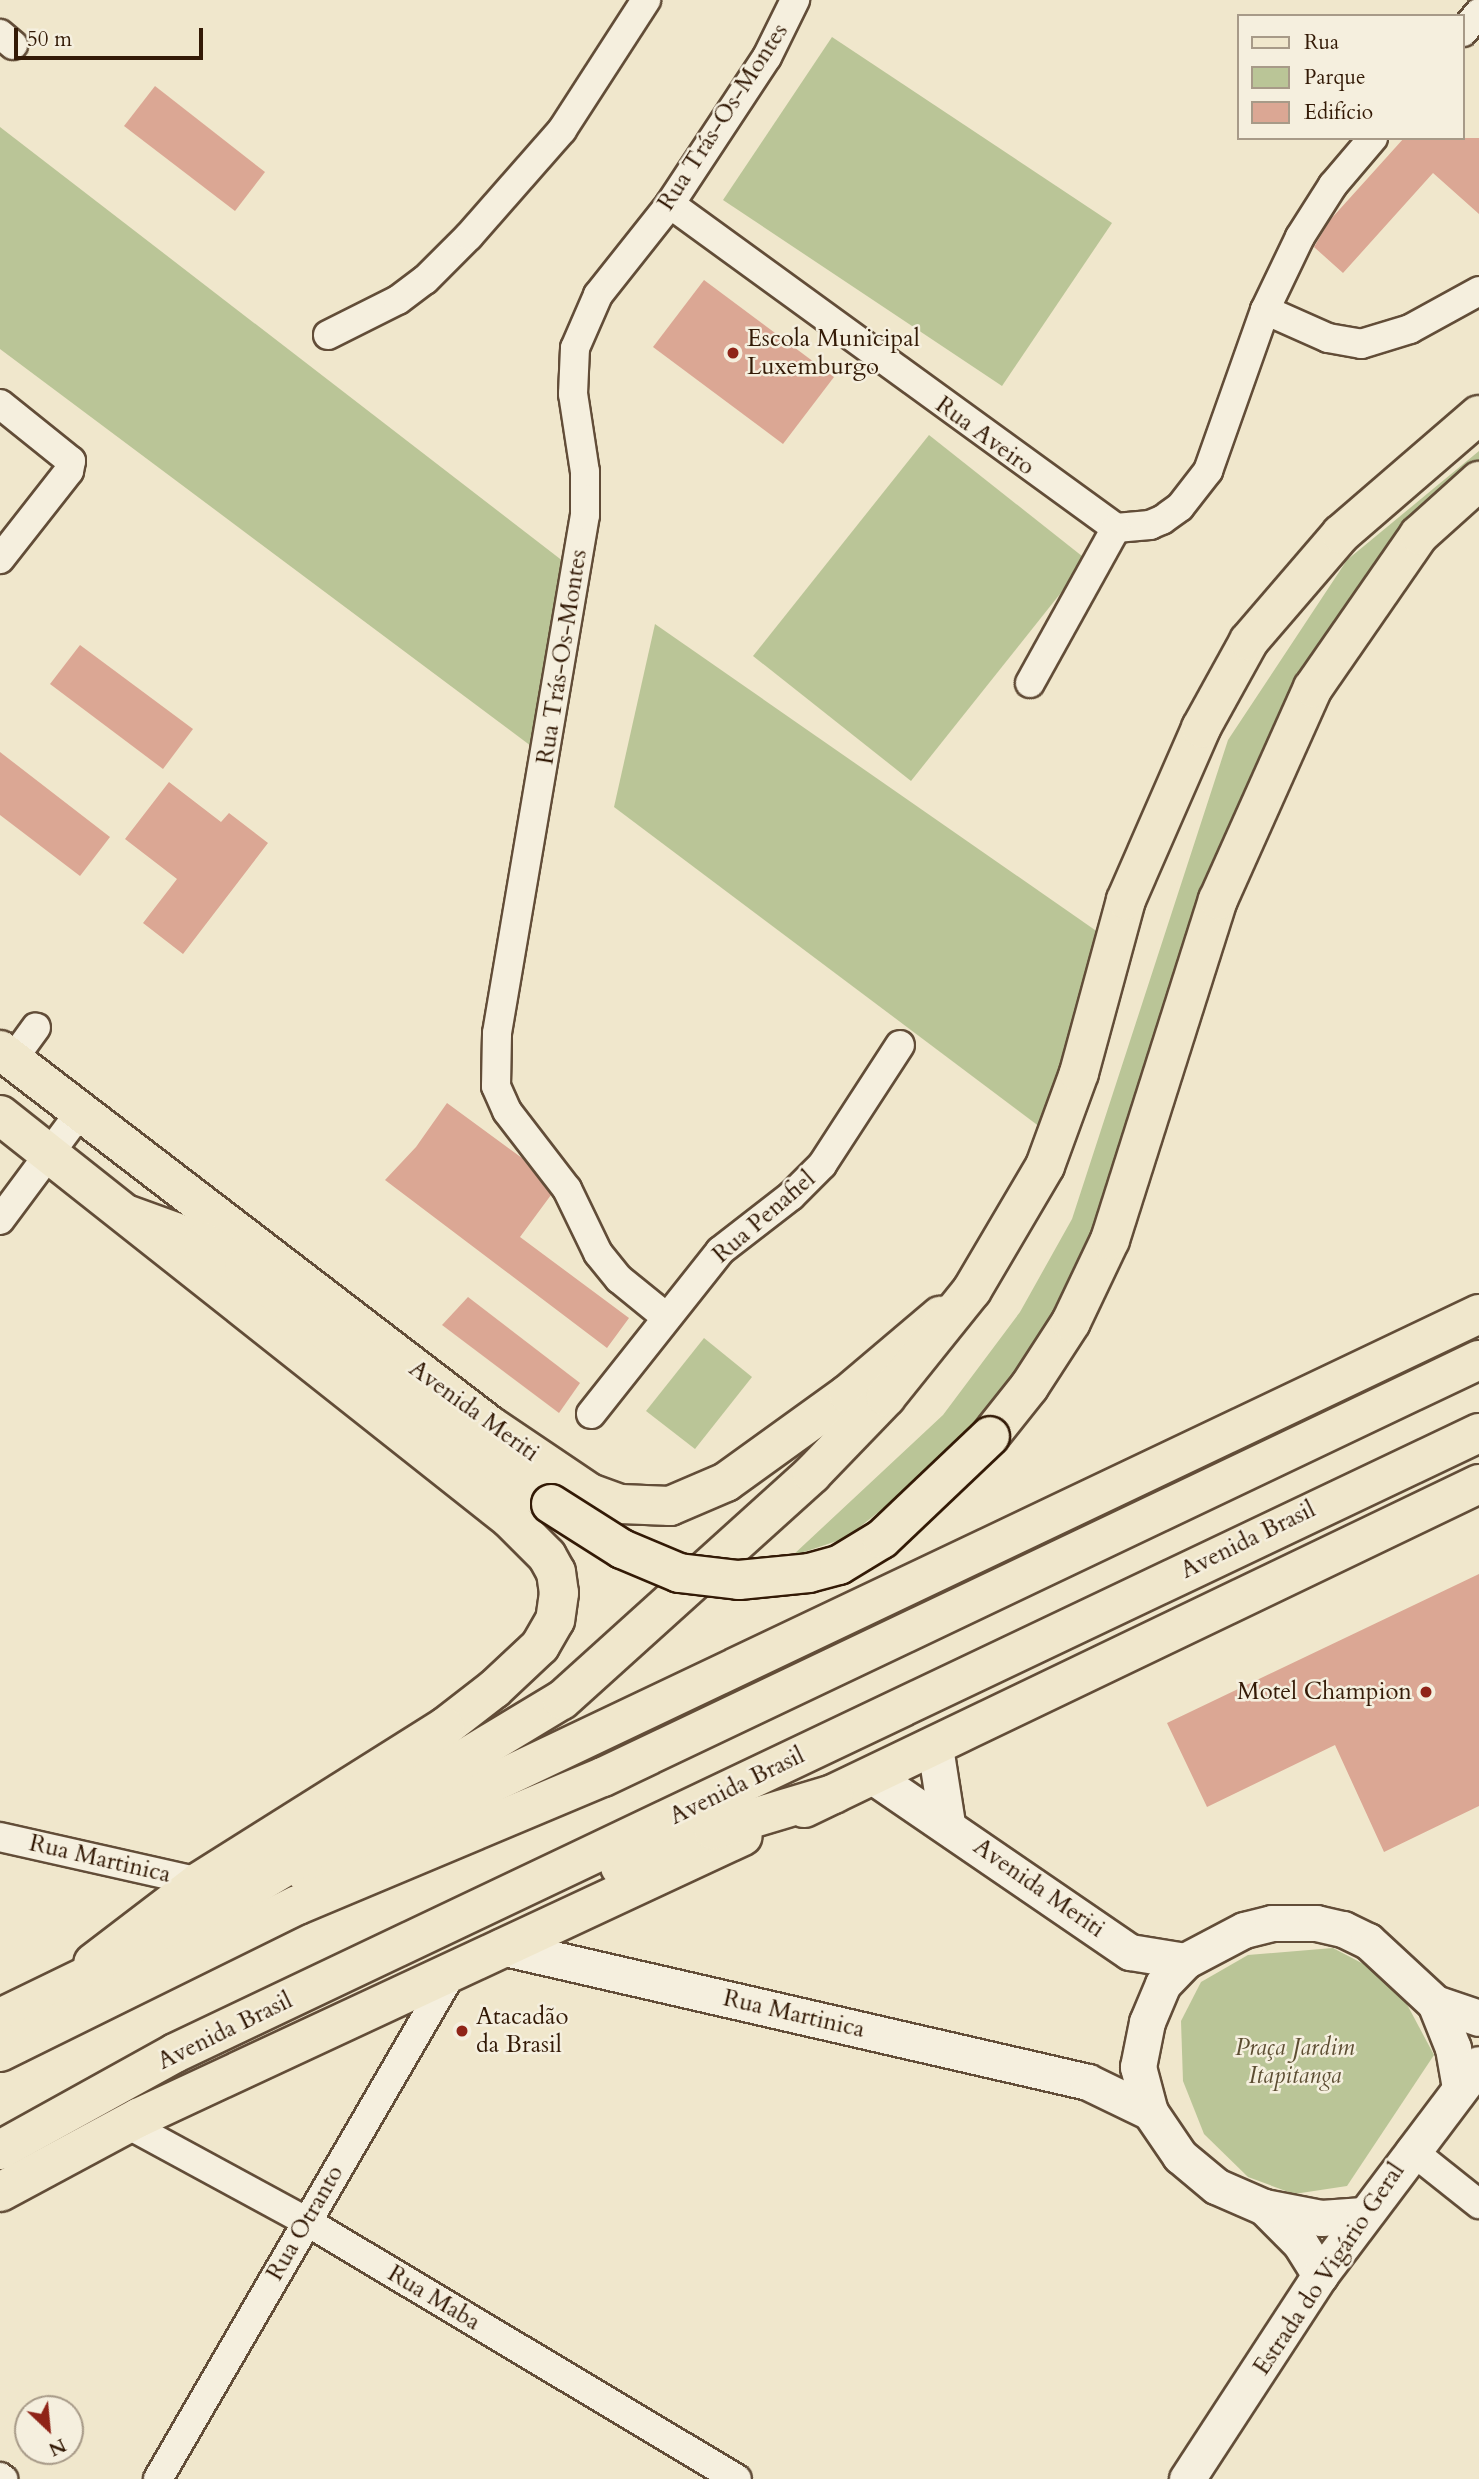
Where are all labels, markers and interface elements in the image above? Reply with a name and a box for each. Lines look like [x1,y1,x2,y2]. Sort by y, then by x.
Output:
scale bar [18,14,206,58]
legend [1238,14,1465,140]
street label: Rua Trás-Os-Montes [652,18,794,216]
text: 50 m [27,25,72,54]
text: Rua [1304,28,1339,57]
text: Parque [1304,63,1365,92]
text: Edifício [1304,98,1373,127]
place label: Escola Municipal Luxemburgo [747,325,920,381]
marker: Escola Municipal Luxemburgo [725,345,741,361]
street label: Rua Aveiro [930,390,1040,482]
street label: Rua Trás-Os-Montes [531,547,593,767]
street label: Rua Penafiel [707,1165,821,1269]
street label: Avenida Meriti [403,1354,545,1468]
street label: Avenida Brasil [1176,1495,1320,1585]
place label: Motel Champion [1237,1678,1412,1706]
marker: Motel Champion [1418,1684,1434,1700]
street label: Avenida Brasil [665,1741,809,1831]
street label: Rua Martinica [26,1829,174,1889]
street label: Avenida Meriti [968,1832,1110,1944]
street label: Rua Martinica [720,1984,868,2044]
street label: Avenida Brasil [153,1986,297,2076]
place label: Atacadão da Brasil [476,2003,569,2059]
marker: Atacadão da Brasil [454,2023,470,2039]
park label: Praça Jardim Itapitanga [1235,2034,1355,2090]
street label: Estrada do Vigário Geral [1247,2157,1411,2381]
street label: Rua Otranto [260,2160,350,2286]
street label: Rua Maba [383,2259,485,2337]
north arrow [14,2395,84,2465]
text: N [44,2432,70,2462]

